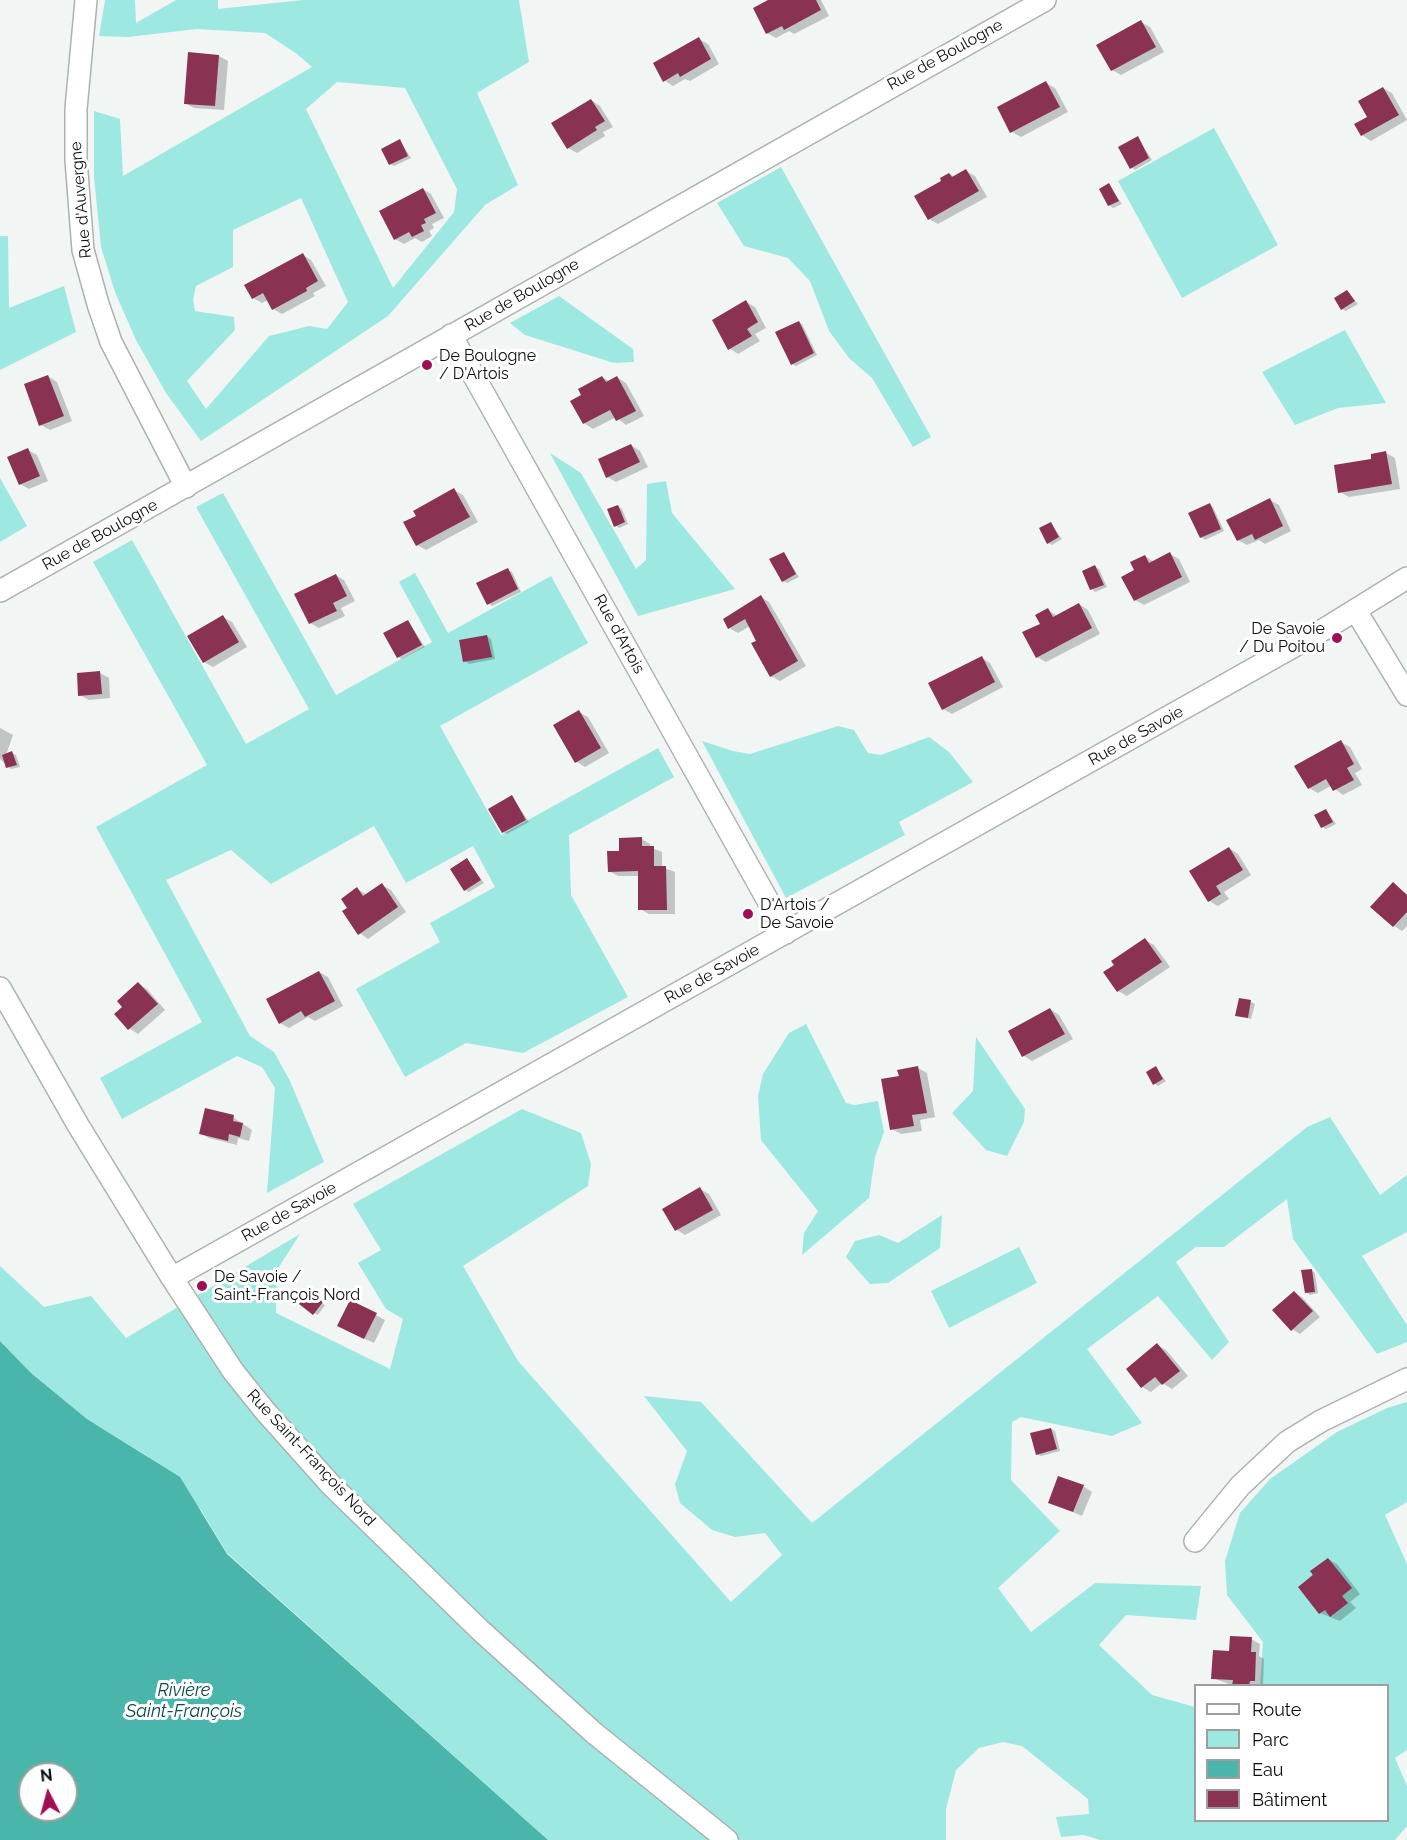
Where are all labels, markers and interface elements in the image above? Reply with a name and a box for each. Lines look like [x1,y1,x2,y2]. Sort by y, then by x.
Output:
street label: Rue de Boulogne [884,15,1006,95]
street label: Rue d'Auvergne [66,141,96,259]
street label: Rue de Boulogne [461,254,583,336]
place label: De Boulogne / D'Artois [439,346,536,384]
marker: De Boulogne / D'Artois [420,358,434,372]
street label: Rue de Boulogne [39,495,161,575]
street label: Rue d'Artois [589,591,649,677]
place label: De Savoie / Du Poitou [1239,619,1325,657]
marker: De Savoie / Du Poitou [1330,631,1344,645]
street label: Rue de Savoie [1085,702,1187,770]
place label: D'Artois / De Savoie [760,895,834,933]
marker: D'Artois / De Savoie [741,907,755,921]
street label: Rue de Savoie [661,940,763,1008]
street label: Rue de Savoie [238,1178,340,1246]
place label: De Savoie / Saint-François Nord [214,1267,360,1305]
marker: De Savoie / Saint-François Nord [195,1279,209,1293]
street label: Rue Saint-François Nord [243,1386,379,1530]
water label: Rivière Saint-François [126,1680,242,1722]
legend [1194,1684,1389,1822]
text: Route [1252,1699,1301,1720]
text: Parc [1252,1729,1289,1750]
text: Eau [1252,1759,1283,1780]
north arrow [18,1762,78,1822]
text: N [39,1766,53,1786]
text: Bâtiment [1252,1789,1327,1810]

